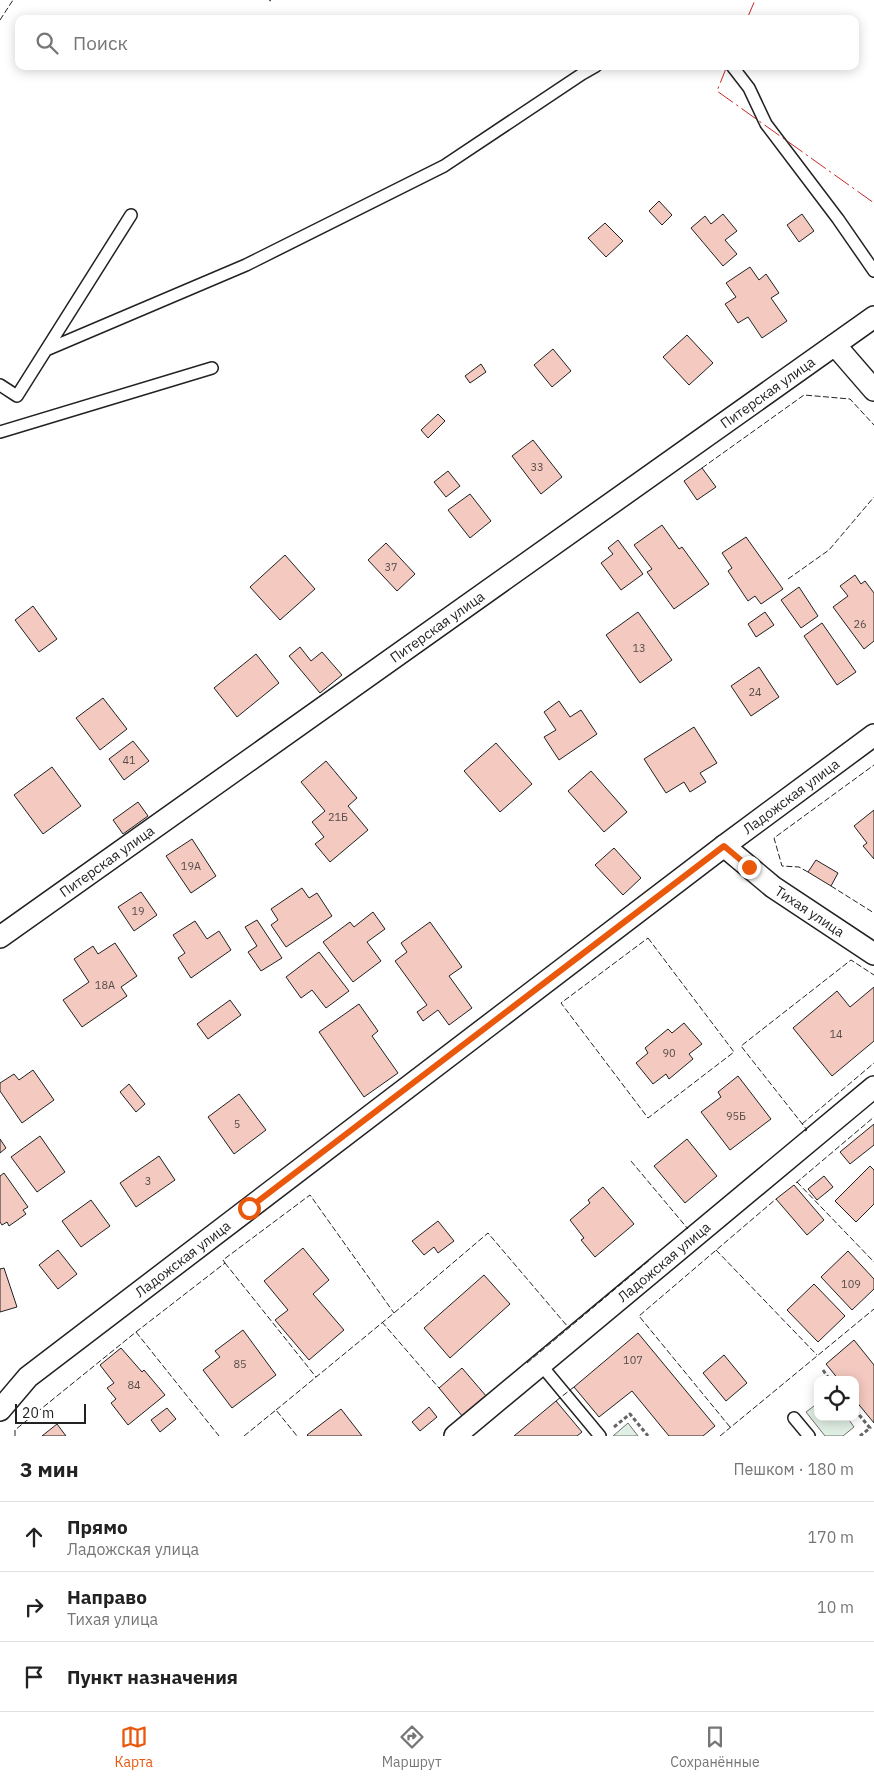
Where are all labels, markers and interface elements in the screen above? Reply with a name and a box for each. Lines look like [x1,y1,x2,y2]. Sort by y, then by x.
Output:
search box [15,15,859,70]
icon: search [33,29,61,57]
text: Поиск [73,31,128,55]
street label: Питерская улица [717,353,819,432]
house number: 33 [530,460,544,474]
house number: 37 [384,560,398,574]
street label: Питерская улица [386,587,488,667]
house number: 26 [853,617,867,631]
house number: 13 [632,641,646,655]
house number: 24 [748,685,762,699]
house number: 41 [122,753,136,767]
street label: Ладожская улица [739,755,843,838]
house number: 21Б [328,810,348,824]
street label: Питерская улица [56,821,158,901]
route end [738,856,761,879]
house number: 19А [181,859,201,873]
street label: Тихая улица [772,882,848,941]
house number: 19 [131,904,145,918]
house number: 18А [95,978,115,992]
house number: 14 [829,1027,843,1041]
house number: 90 [662,1046,676,1060]
house number: 95Б [726,1109,746,1123]
house number: 5 [234,1117,240,1131]
house number: 3 [145,1174,151,1188]
route start [238,1197,261,1220]
street label: Ладожская улица [131,1216,235,1301]
street label: Ладожская улица [614,1218,715,1306]
house number: 109 [841,1277,861,1291]
house number: 107 [623,1353,643,1367]
house number: 85 [233,1357,247,1371]
map controls [814,1376,859,1421]
button: locate [814,1376,859,1421]
house number: 84 [127,1378,141,1392]
scale bar [15,1401,86,1424]
text: 20 m [22,1404,54,1422]
text: 3 мин [20,1455,79,1483]
text: Пешком · 180 m [733,1459,854,1479]
text: Прямо [67,1515,128,1539]
icon: ahead [20,1523,48,1551]
text: 170 m [807,1527,854,1547]
text: Ладожская улица [67,1539,199,1559]
text: Направо [67,1585,147,1609]
icon: right [20,1593,48,1621]
text: 10 m [817,1597,854,1617]
text: Тихая улица [67,1609,158,1629]
icon: arrive [20,1663,48,1691]
text: Пункт назначения [67,1665,238,1689]
tab: Карта [114,1723,153,1771]
tab: Маршрут [382,1723,442,1771]
tab: Сохранённые [670,1723,760,1771]

